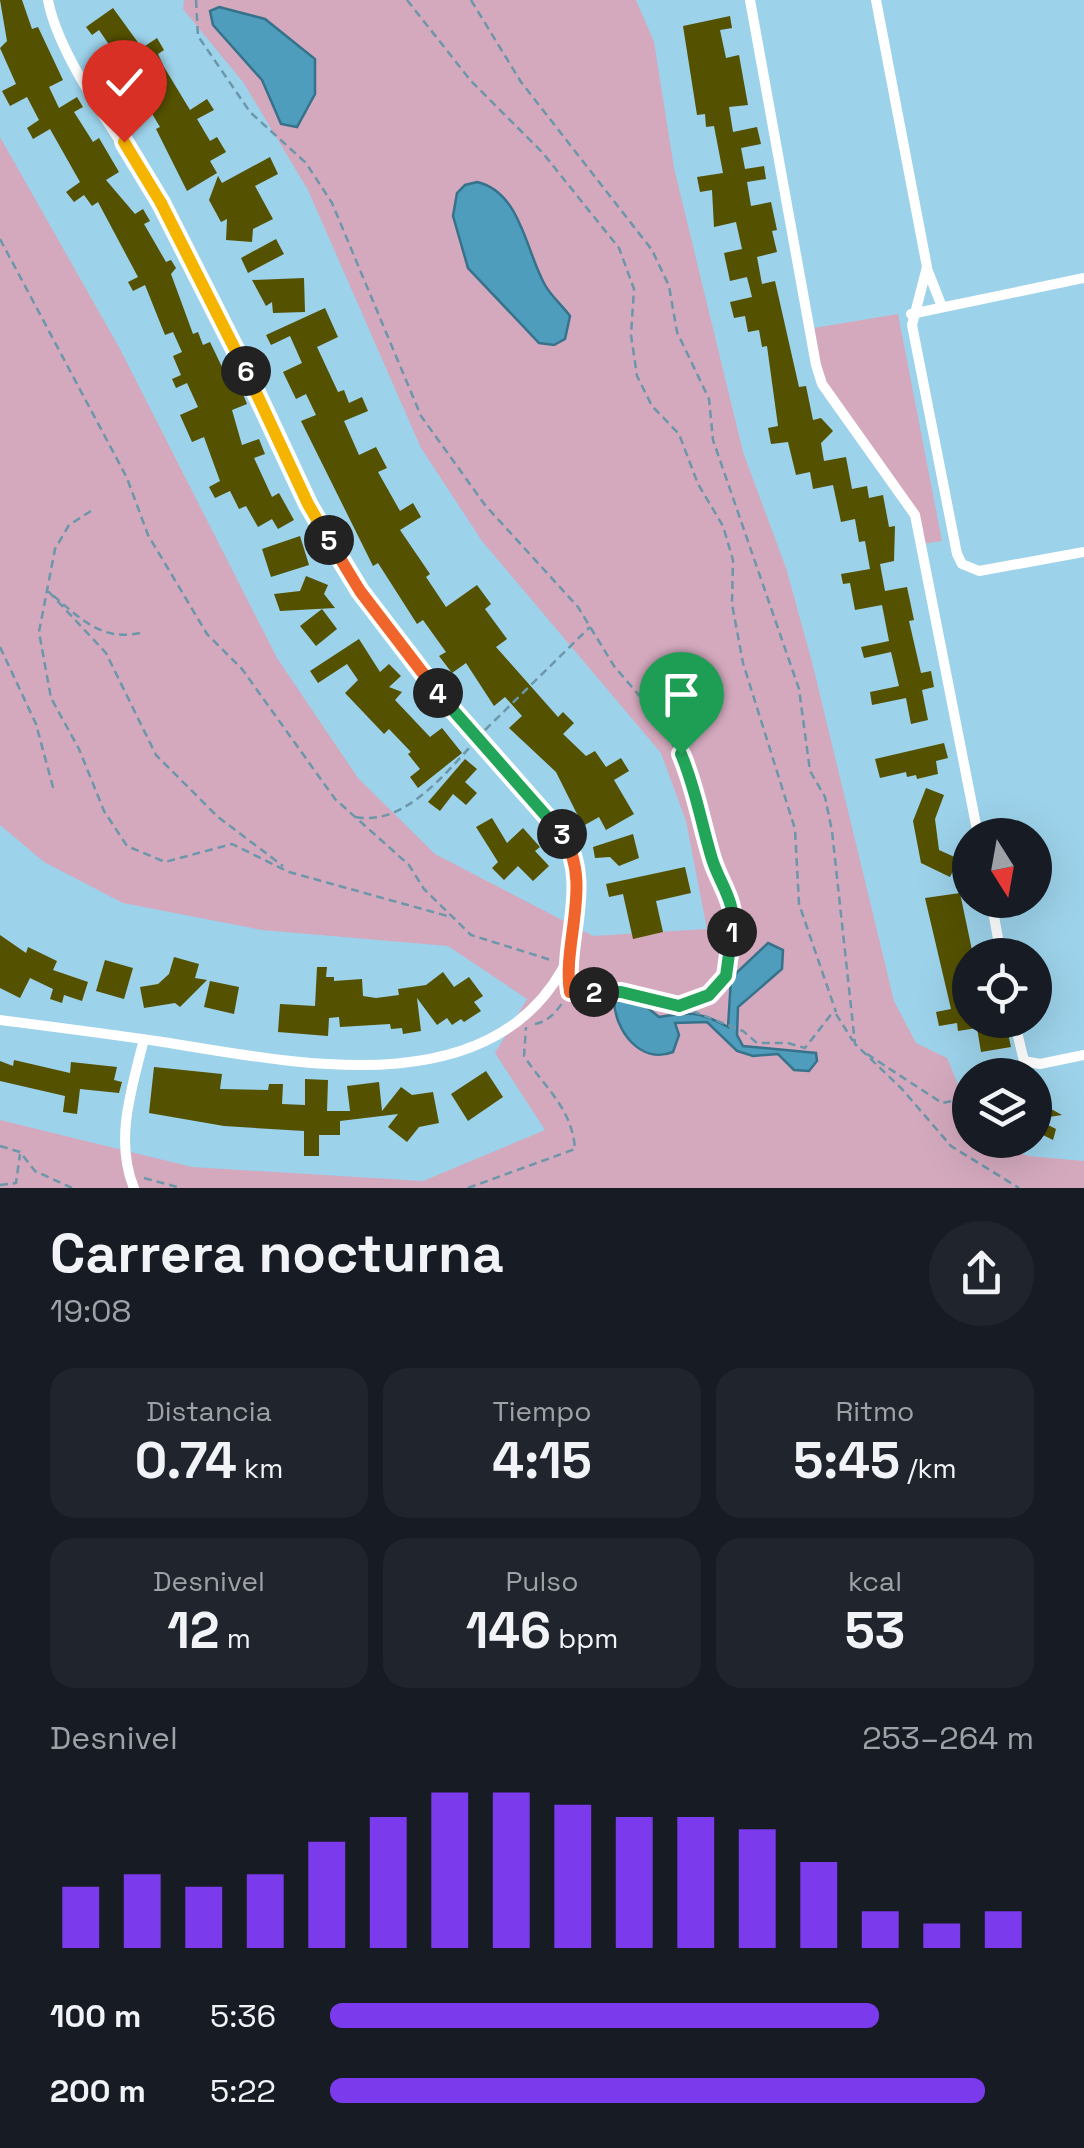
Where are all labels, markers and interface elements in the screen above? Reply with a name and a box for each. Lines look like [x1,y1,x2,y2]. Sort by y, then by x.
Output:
pin [82,40,167,143]
icon: check [97,55,152,110]
pin: 6 [221,346,271,396]
text: 6 [237,353,255,389]
pin: 5 [304,515,354,565]
text: 5 [321,522,337,558]
pin [639,652,724,755]
icon: arrive [654,667,709,722]
pin: 4 [413,668,463,718]
text: 4 [429,675,447,711]
pin: 3 [537,809,587,859]
text: 3 [553,816,571,852]
north arrow [952,818,1052,918]
map controls [952,818,1052,1158]
pin: 1 [707,907,757,957]
text: 1 [726,914,738,950]
button: locate [952,938,1052,1038]
pin: 2 [569,967,619,1017]
text: 2 [586,974,602,1010]
button: layers [952,1058,1052,1158]
text: Carrera nocturna [50,1218,504,1288]
button: share [929,1221,1034,1326]
text: 19:08 [50,1291,132,1331]
text: Distancia [146,1393,272,1429]
text: Tiempo [492,1393,592,1429]
text: Ritmo [836,1393,914,1429]
text: 0.74 [135,1429,237,1493]
text: 4:15 [492,1429,592,1493]
text: 5:45 [793,1429,900,1493]
text: km [237,1450,283,1486]
text: /km [900,1450,957,1486]
text: Desnivel [153,1563,265,1599]
text: Pulso [506,1563,578,1599]
text: kcal [848,1563,902,1599]
text: 12 [167,1599,220,1663]
text: 146 [466,1599,551,1663]
text: 53 [845,1599,905,1663]
text: m [220,1620,251,1656]
text: bpm [551,1620,618,1656]
text: Desnivel [50,1718,178,1758]
text: 253–264 m [862,1718,1034,1758]
text: 100 m [50,1996,141,2036]
text: 5:36 [210,1996,276,2036]
text: 200 m [50,2071,146,2111]
text: 5:22 [210,2071,276,2111]

